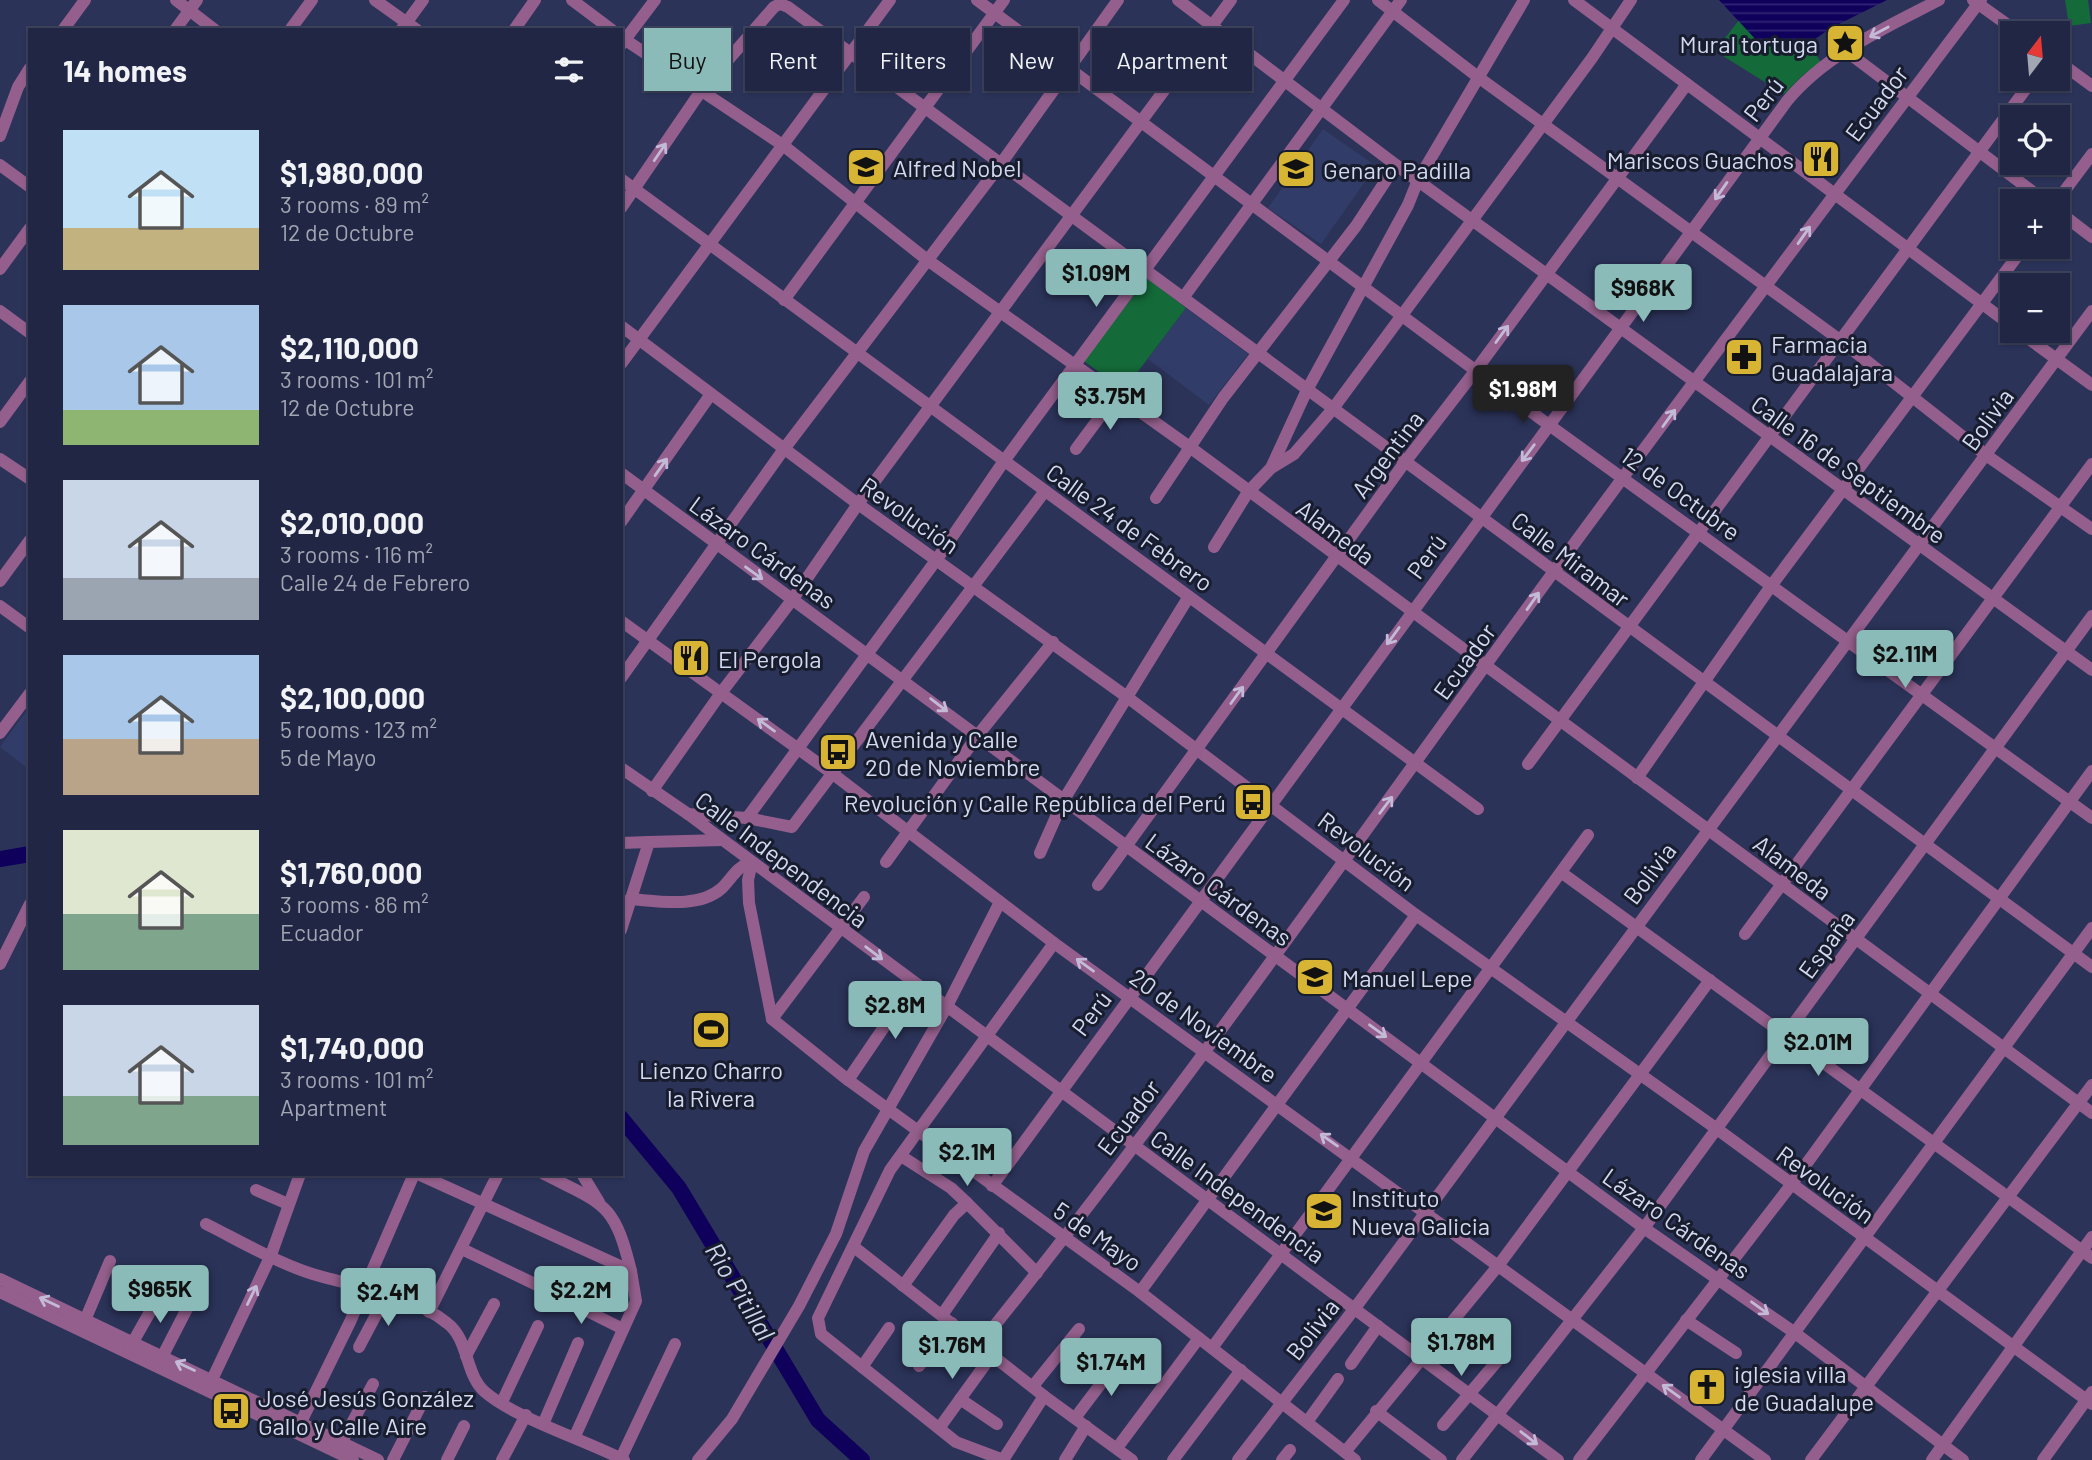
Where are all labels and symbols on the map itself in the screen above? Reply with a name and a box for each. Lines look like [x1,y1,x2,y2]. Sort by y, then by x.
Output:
north arrow [2000,21,2070,91]
place icon: Mural tortuga [1824,22,1866,64]
one-way arrow [1869,25,1889,39]
place label: Mural tortuga [1679,29,1818,58]
street label: Ecuador [1838,59,1914,146]
street label: Perú [1737,71,1789,127]
restaurant icon: Mariscos Guachos [1800,138,1842,180]
one-way arrow [653,143,667,162]
place label: Mariscos Guachos [1607,145,1794,174]
school or university icon: Alfred Nobel [845,146,887,188]
school or university icon: Genaro Padilla [1275,148,1317,190]
place label: Alfred Nobel [893,153,1022,182]
place label: Genaro Padilla [1323,155,1471,184]
one-way arrow [1714,181,1728,200]
one-way arrow [1797,226,1811,245]
pin: $1.09M [1039,250,1153,309]
pin: $968K [1594,264,1692,324]
one-way arrow [1495,325,1510,344]
place label: Farmacia Guadalajara [1771,329,1893,386]
pharmacy icon: Farmacia Guadalajara [1723,336,1765,378]
pin: $1.98M [1466,366,1580,425]
pin: $3.75M [1053,372,1167,432]
street label: Bolivia [1955,382,2019,456]
street label: Calle 16 de Septiembre [1746,389,1952,549]
street label: Argentina [1345,405,1429,503]
one-way arrow [1661,409,1676,428]
street label: 12 de Octubre [1616,440,1746,546]
one-way arrow [1521,443,1535,462]
street label: Calle 24 de Febrero [1041,457,1219,597]
one-way arrow [654,458,668,477]
street label: Revolución [855,470,965,560]
street label: Lázaro Cárdenas [684,489,842,615]
street label: Alameda [1291,493,1381,571]
street label: Calle Miramar [1506,505,1636,613]
street label: Perú [1400,528,1452,584]
one-way arrow [745,565,763,580]
one-way arrow [1526,592,1540,611]
street label: Ecuador [1427,617,1501,705]
one-way arrow [1386,626,1400,645]
pin: $2.11M [1848,630,1962,690]
restaurant icon: El Pergola [670,637,712,679]
place label: El Pergola [718,644,822,673]
one-way arrow [1230,686,1244,705]
one-way arrow [929,698,948,713]
one-way arrow [757,718,776,732]
place label: Avenida y Calle 20 de Noviembre [865,724,1040,781]
bus stop icon: Avenida y Calle 20 de Noviembre [817,731,859,773]
bus stop icon: Revolución y Calle República del Perú [1232,781,1274,823]
street label: Calle Independencia [690,785,874,933]
place label: Revolución y Calle República del Perú [844,788,1226,817]
one-way arrow [1378,796,1393,815]
street label: Revolución [1313,805,1421,897]
street label: Lázaro Cárdenas [1140,826,1298,952]
street label: Alameda [1748,828,1838,906]
street label: Bolivia [1616,836,1682,910]
street label: España [1792,904,1860,984]
one-way arrow [864,946,883,961]
school or university icon: Manuel Lepe [1294,956,1336,998]
one-way arrow [1076,958,1095,972]
street label: 20 de Noviembre [1125,962,1283,1088]
place label: Manuel Lepe [1342,963,1473,992]
pin: $2.8M [846,982,944,1041]
street label: Perú [1065,985,1117,1041]
sports icon: Lienzo Charro la Rivera [690,1009,732,1051]
pin: $2.01M [1761,1018,1875,1078]
one-way arrow [1368,1023,1386,1038]
place label: Lienzo Charro la Rivera [639,1055,783,1112]
street label: Ecuador [1090,1073,1166,1160]
street label: Calle Independencia [1145,1123,1331,1269]
pin: $2.1M [918,1128,1016,1188]
one-way arrow [1320,1133,1339,1147]
street label: Revolución [1771,1139,1881,1229]
street label: Lázaro Cárdenas [1598,1161,1756,1285]
place label: Instituto Nueva Galicia [1351,1183,1490,1240]
school or university icon: Instituto Nueva Galicia [1303,1190,1345,1232]
street label: 5 de Mayo [1048,1195,1148,1277]
water label: Rio Pitillal [700,1236,782,1346]
pin: $965K [111,1266,209,1325]
pin: $2.2M [532,1266,630,1326]
pin: $2.4M [339,1268,437,1328]
one-way arrow [246,1285,259,1306]
street label: Bolivia [1279,1293,1345,1365]
one-way arrow [39,1295,60,1308]
one-way arrow [1750,1301,1769,1315]
pin: $1.78M [1404,1318,1518,1378]
pin: $1.76M [895,1322,1009,1381]
pin: $1.74M [1054,1338,1168,1398]
one-way arrow [174,1359,195,1372]
place label: iglesia villa de Guadalupe [1734,1359,1874,1416]
church icon: iglesia villa de Guadalupe [1686,1366,1728,1408]
place label: José Jesús González Gallo y Calle Aire [258,1383,474,1440]
one-way arrow [1662,1383,1681,1398]
bus stop icon: José Jesús González Gallo y Calle Aire [210,1390,252,1432]
one-way arrow [1520,1431,1538,1446]

